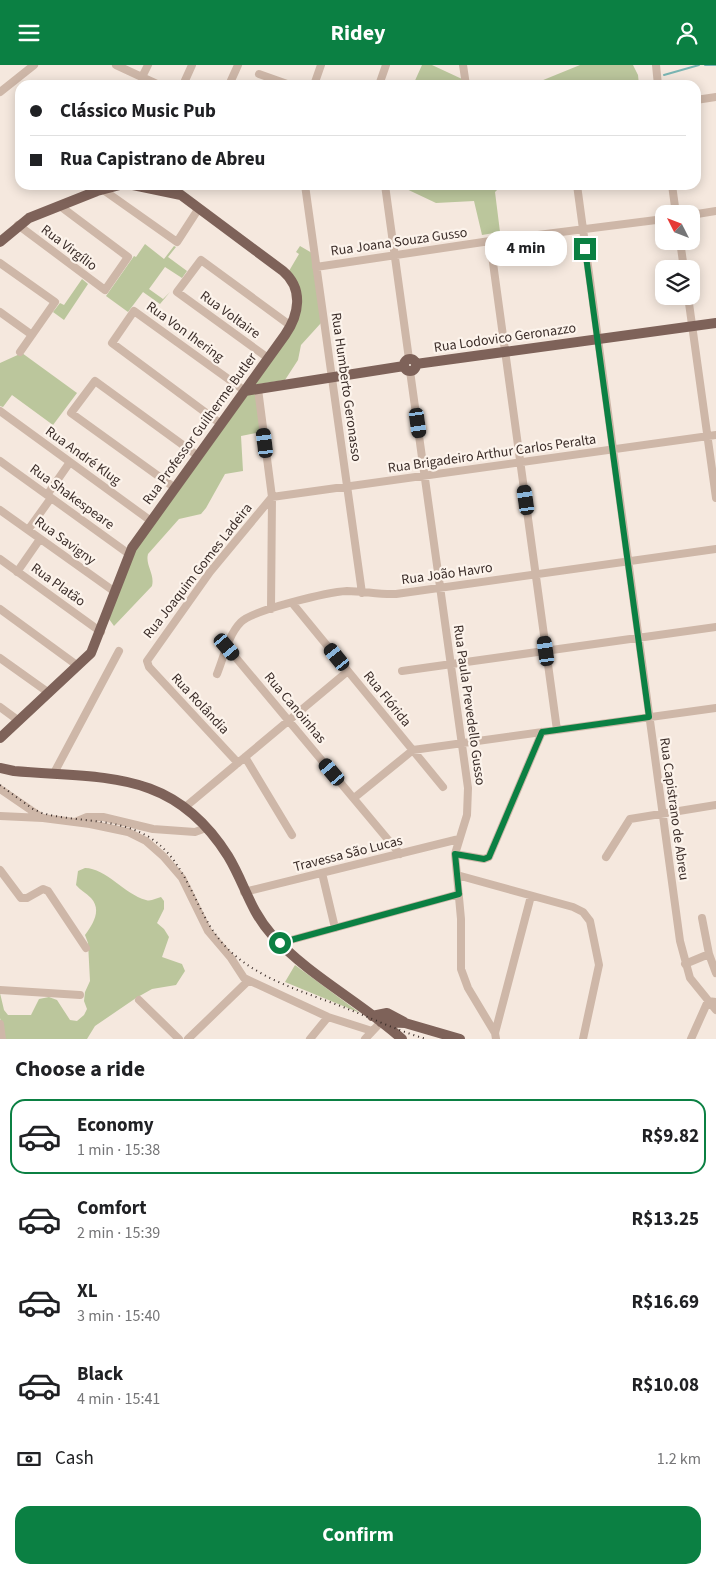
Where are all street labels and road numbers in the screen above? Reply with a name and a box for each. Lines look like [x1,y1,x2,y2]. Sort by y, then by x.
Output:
street label: Rua Virgílio [37,220,101,276]
street label: Rua Joana Souza Gusso [329,223,469,261]
street label: Rua Voltaire [196,286,264,344]
street label: Rua Von Ihering [142,297,228,367]
street label: Rua Humberto Geronasso [326,311,366,463]
street label: Rua Lodovico Geronazzo [433,318,577,358]
street label: Rua Professor Guilherme Butler [138,349,262,509]
street label: Rua André Klug [41,422,125,490]
street label: Rua Brigadeiro Arthur Carlos Peralta [387,429,597,479]
street label: Rua Shakespeare [26,459,118,535]
street label: Rua Joaquim Gomes Ladeira [139,499,257,643]
street label: Rua Savigny [30,512,100,570]
street label: Rua Platão [27,558,89,612]
street label: Rua João Havro [400,558,494,590]
street label: Rua Paula Prevedello Gusso [448,624,490,786]
street label: Rua Flórida [358,667,416,731]
street label: Rua Canoinhas [259,668,331,748]
street label: Rua Rolândia [166,669,234,739]
street label: Rua Capistrano de Abreu [654,736,694,882]
street label: Travessa São Lucas [291,831,405,877]

